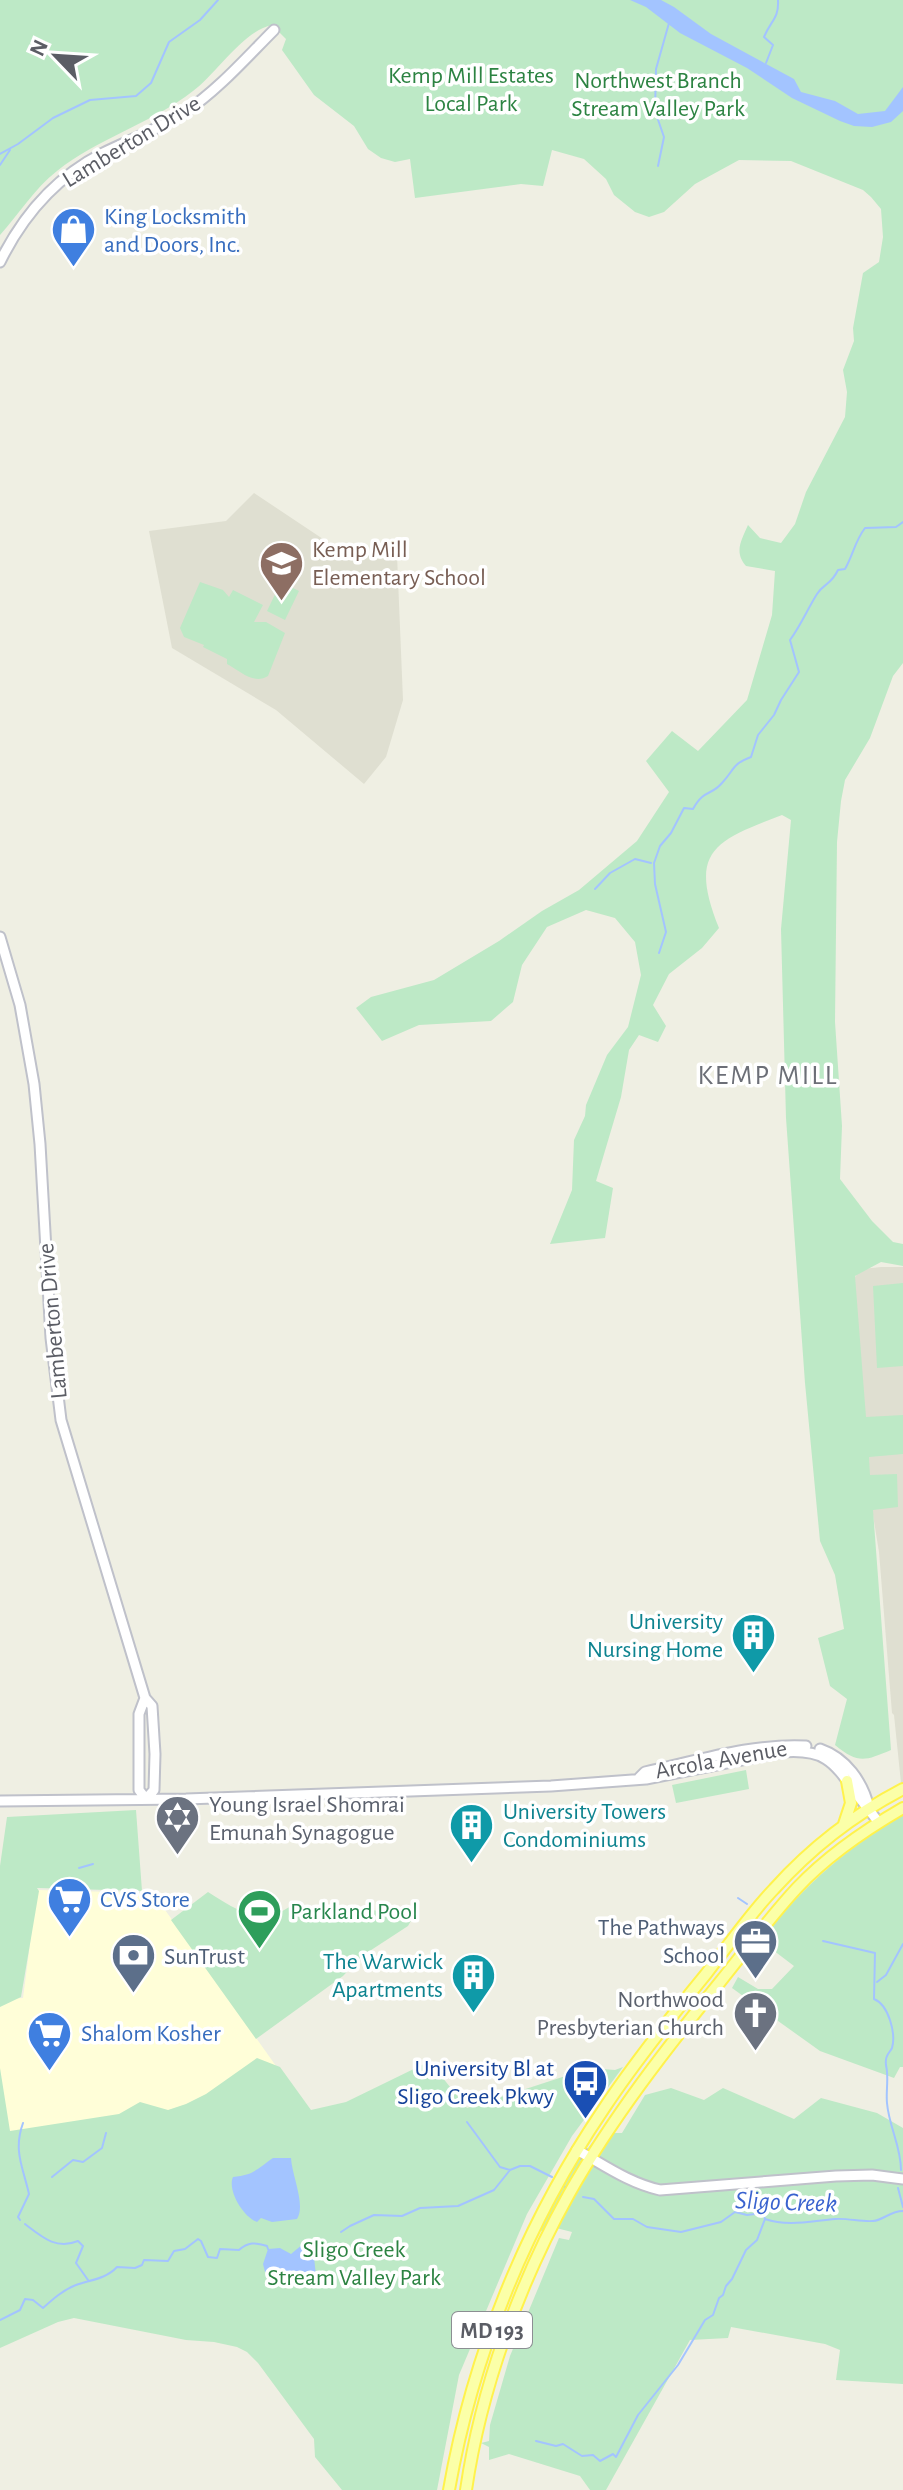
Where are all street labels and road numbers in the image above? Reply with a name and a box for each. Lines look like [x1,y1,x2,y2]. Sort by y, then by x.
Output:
street label: Lamberton Drive [58,91,205,192]
street label: Lamberton Drive [34,1242,72,1400]
street label: Arcola Avenue [653,1737,789,1783]
road number: MD 193 [452,2312,532,2348]

